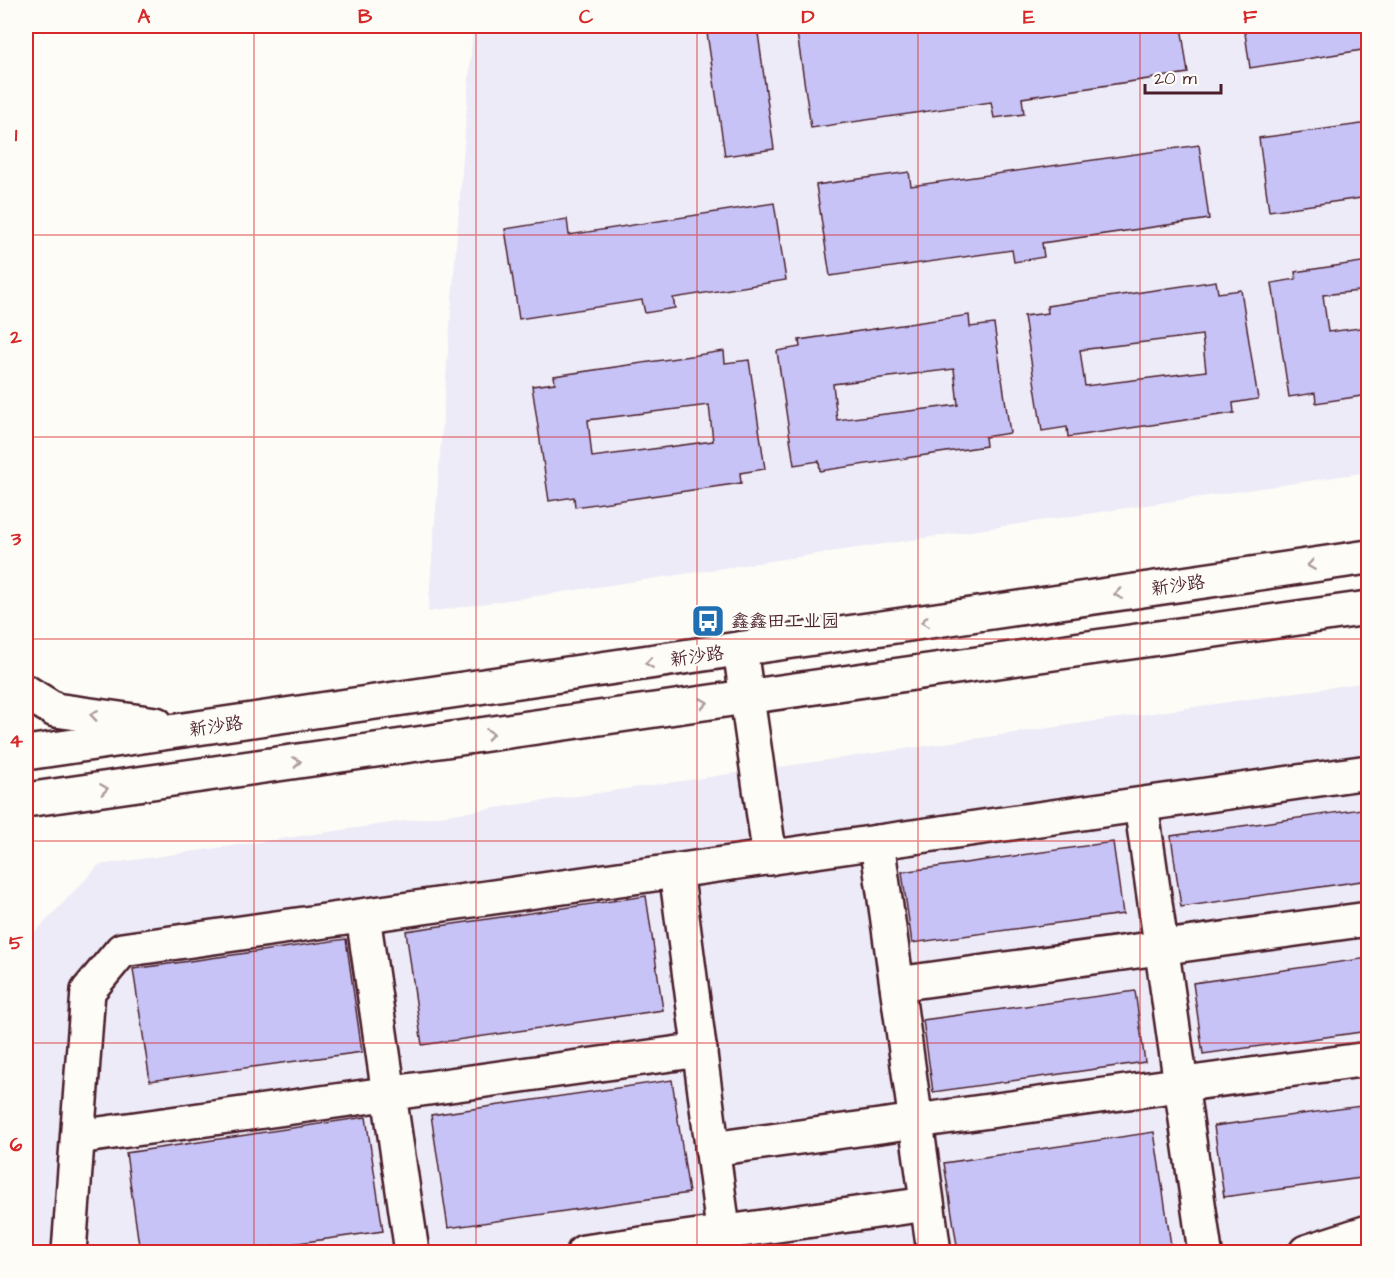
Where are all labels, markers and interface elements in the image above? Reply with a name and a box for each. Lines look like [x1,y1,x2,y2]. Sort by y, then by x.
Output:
text: A [138,3,151,31]
text: B [358,3,373,31]
text: C [579,3,594,31]
text: D [802,3,815,31]
text: E [1023,3,1035,31]
text: F [1243,3,1258,31]
scale bar [1145,57,1222,95]
text: 20 m [1154,66,1197,91]
text: 1 [15,121,18,149]
text: 2 [9,323,22,351]
text: 3 [10,525,22,553]
one-way arrow [1306,559,1315,571]
street label: 新沙路 [1150,569,1207,602]
one-way arrow [1113,587,1122,599]
bus stop icon: 鑫鑫田工业园 [690,603,726,639]
place label: 鑫鑫田工业园 [731,609,839,634]
one-way arrow [920,616,929,628]
street label: 新沙路 [669,640,726,673]
one-way arrow [644,656,653,668]
one-way arrow [699,698,709,710]
one-way arrow [89,710,98,722]
street label: 新沙路 [188,710,245,743]
text: 4 [9,727,23,755]
one-way arrow [486,728,495,740]
one-way arrow [293,756,302,768]
one-way arrow [100,784,109,796]
text: 5 [9,929,24,957]
text: 6 [10,1131,23,1159]

